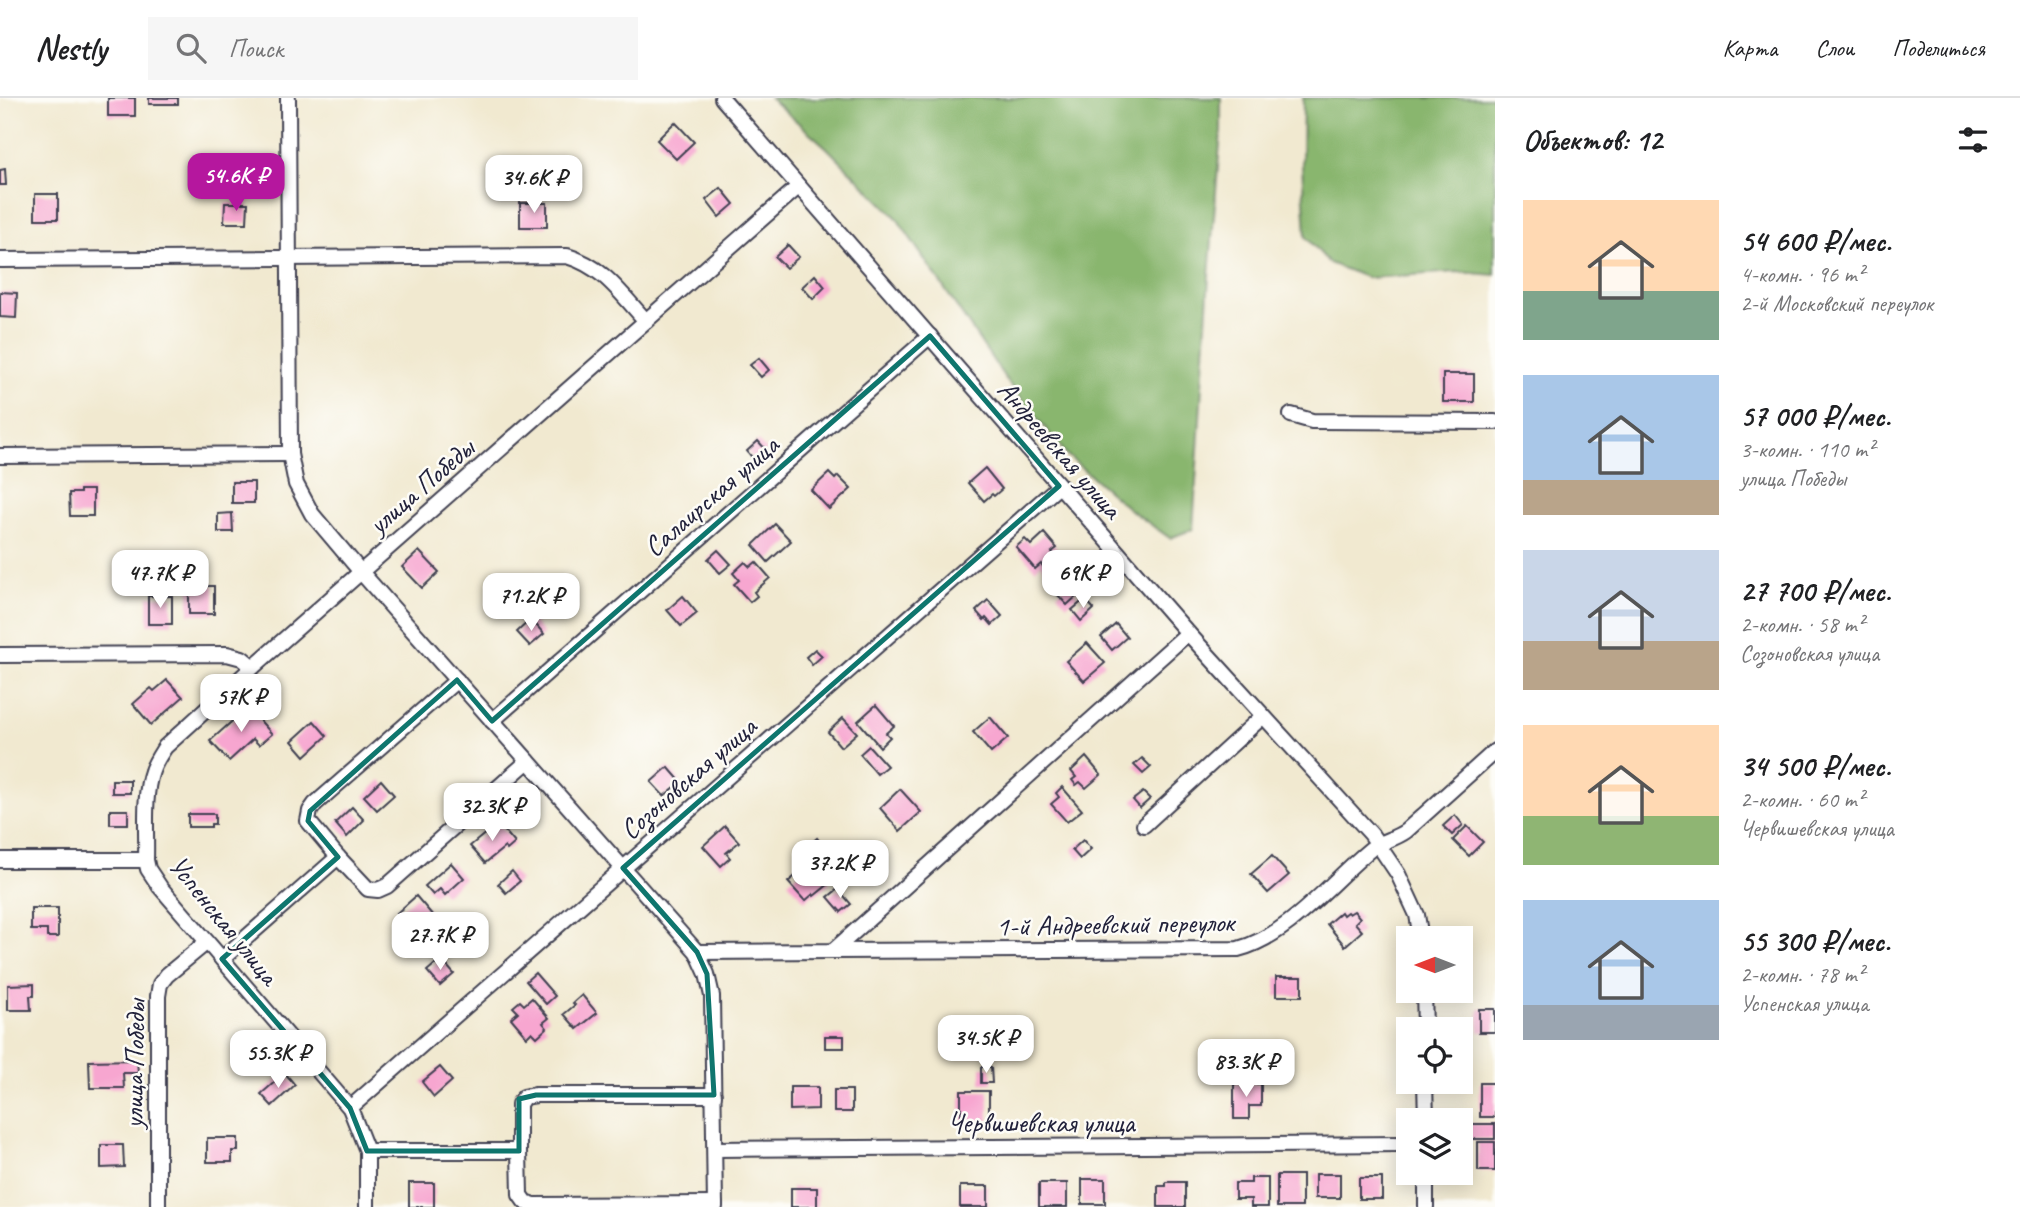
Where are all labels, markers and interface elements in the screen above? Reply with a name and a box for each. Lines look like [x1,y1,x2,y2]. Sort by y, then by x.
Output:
search box [148,17,638,80]
text: Nestly [35,27,106,69]
icon: search [172,29,210,67]
text: Поиск [228,32,283,65]
text: Карта [1723,33,1777,63]
text: Слои [1815,33,1854,63]
text: Поделиться [1892,33,1985,63]
text: Объектов: 12 [1523,121,1662,159]
icon: filters [1954,121,1992,159]
pin: 54.6K ₽ [171,153,301,213]
pin: 34.6K ₽ [469,156,599,215]
text: 54.6K ₽ [204,161,268,190]
text: 34.6K ₽ [501,163,567,192]
text: 54 600 ₽/мес. [1740,222,1891,260]
icon: home [1579,228,1663,312]
text: 4-комн. · 96 m² [1740,260,1864,289]
text: 2-й Московский переулок [1740,289,1933,318]
street label: Андреевская улица [990,372,1131,527]
text: 57 000 ₽/мес. [1740,397,1890,435]
icon: home [1579,403,1663,487]
street label: Салаирская улица [636,427,787,564]
street label: улица Победы [359,429,483,543]
text: 3-комн. · 110 m² [1740,435,1874,464]
text: улица Победы [1740,464,1846,493]
pin: 47.7K ₽ [95,550,225,610]
pin: 69K ₽ [1034,550,1132,610]
text: 47.7K ₽ [128,558,192,587]
text: 69K ₽ [1058,558,1108,587]
text: 27 700 ₽/мес. [1740,572,1891,610]
pin: 71.2K ₽ [466,574,596,633]
icon: home [1579,578,1663,662]
text: 71.2K ₽ [499,581,563,610]
text: 2-комн. · 58 m² [1740,610,1864,639]
text: Созоновская улица [1740,639,1879,668]
pin: 57K ₽ [192,674,290,734]
text: 57K ₽ [216,682,266,711]
street label: Созоновская улица [613,708,765,848]
text: 34 500 ₽/мес. [1740,747,1891,785]
icon: home [1579,753,1663,837]
pin: 32.3K ₽ [427,784,557,843]
text: 2-комн. · 60 m² [1740,785,1864,814]
text: 32.3K ₽ [460,791,524,820]
text: Червишевская улица [1740,814,1894,843]
pin: 37.2K ₽ [775,840,905,900]
street label: Успенская улица [161,848,288,994]
text: 37.2K ₽ [808,848,872,877]
street label: 1-й Андреевский переулок [996,904,1237,944]
pin: 27.7K ₽ [375,912,505,972]
text: 27.7K ₽ [408,920,472,949]
text: 55 300 ₽/мес. [1740,922,1890,960]
north arrow [1396,926,1474,1003]
map controls [1396,926,1473,1185]
icon: home [1579,928,1663,1012]
text: 2-комн. · 78 m² [1740,960,1864,989]
text: Успенская улица [1740,989,1868,1018]
street label: улица Победы [115,997,153,1131]
pin: 34.5K ₽ [921,1016,1051,1075]
button: locate [1396,1017,1473,1094]
text: 34.5K ₽ [954,1023,1018,1052]
pin: 55.3K ₽ [213,1030,343,1090]
text: 55.3K ₽ [246,1038,310,1067]
pin: 83.3K ₽ [1181,1040,1311,1099]
text: 83.3K ₽ [1214,1047,1278,1076]
street label: Червишевская улица [947,1105,1136,1140]
button: layers [1396,1108,1473,1185]

